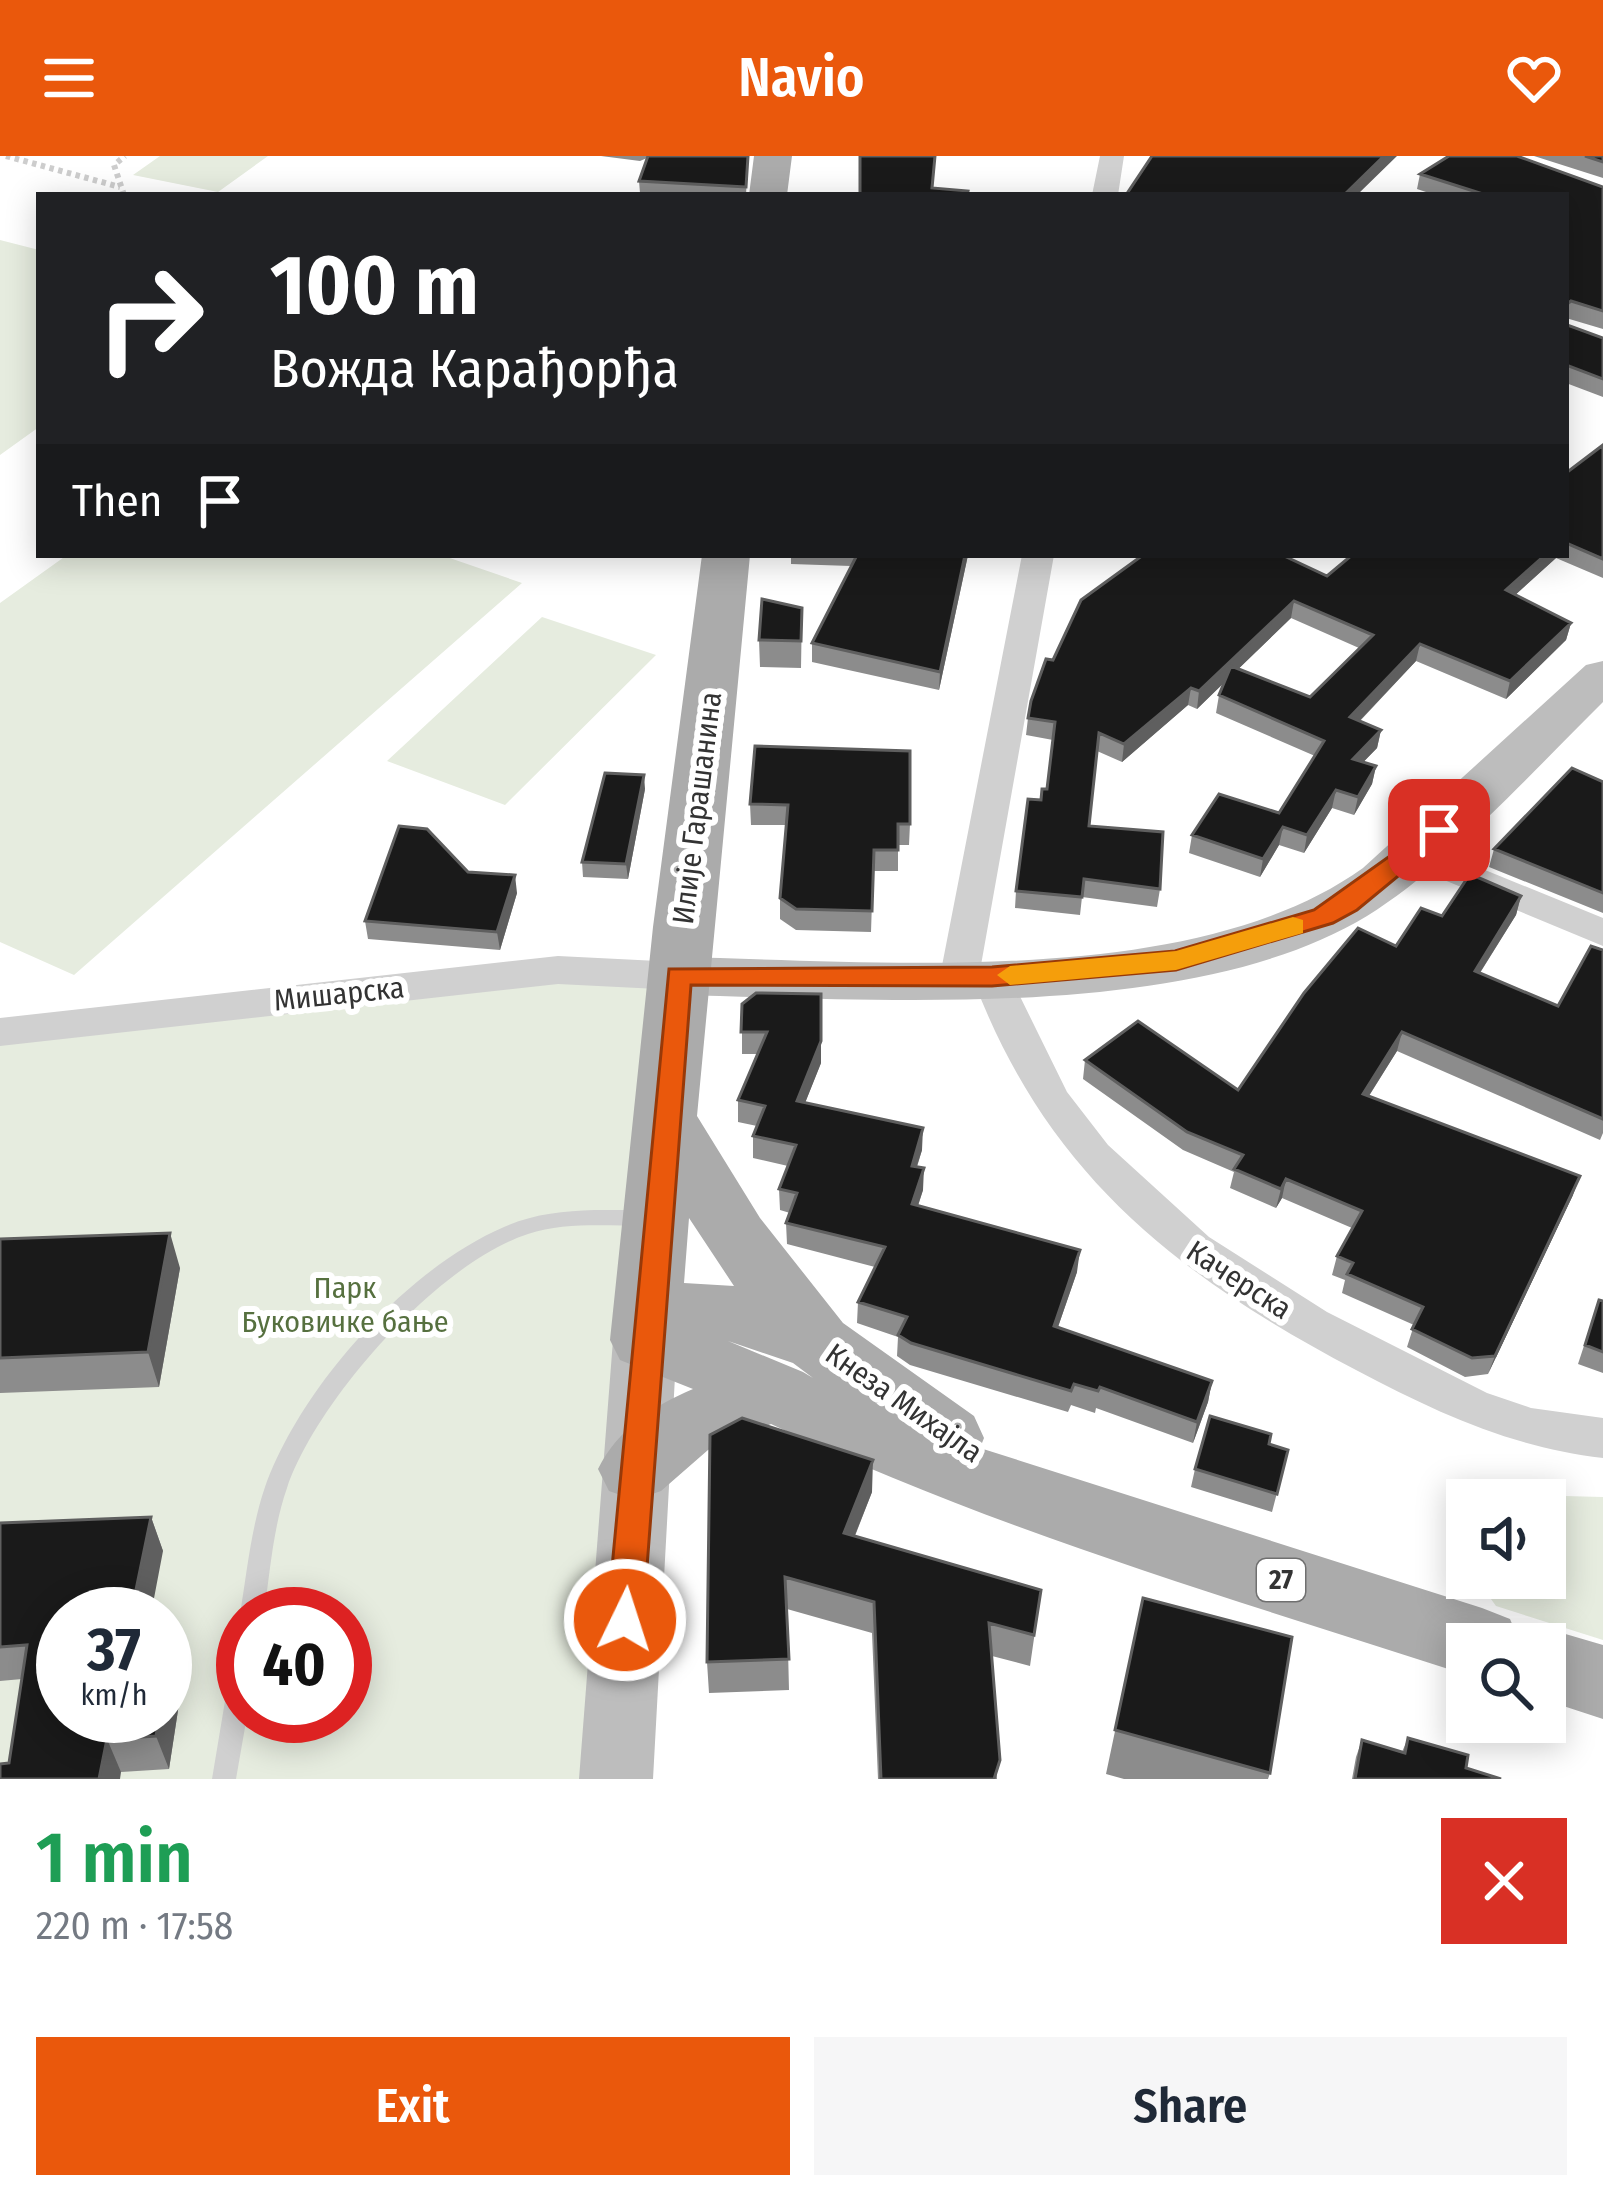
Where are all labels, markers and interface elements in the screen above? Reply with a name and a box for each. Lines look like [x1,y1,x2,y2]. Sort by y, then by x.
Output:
icon: menu [36,45,102,111]
icon: heart [1501,45,1567,111]
text: Navio [738,46,865,110]
text: 100 m [270,235,479,336]
icon: right [72,240,228,396]
text: Вожда Карађорђа [270,337,679,401]
icon: arrive [187,468,253,534]
text: Then [72,474,163,528]
street label: Илије Гарашанина [665,690,729,926]
pin [1388,779,1490,881]
icon: arrive [1406,797,1472,863]
street label: Мишарска [272,969,406,1019]
street label: Качерска [1180,1233,1298,1327]
park label: Парк Буковичке бање [241,1270,449,1340]
street label: Кнеза Михајла [819,1336,989,1470]
map controls [1446,1479,1566,1743]
button: sound [1446,1479,1566,1599]
position arrow [562,1557,688,1683]
road number: 27 [1257,1559,1305,1601]
speed limit sign: 40 [216,1587,372,1743]
text: 37 [87,1614,141,1686]
button: search [1446,1623,1566,1743]
text: km/h [81,1677,147,1713]
text: 1 min [36,1815,193,1901]
button: close [1441,1818,1567,1944]
text: 220 m · 17:58 [36,1903,233,1949]
button: Exit [36,2037,790,2175]
button: Share [814,2037,1567,2175]

